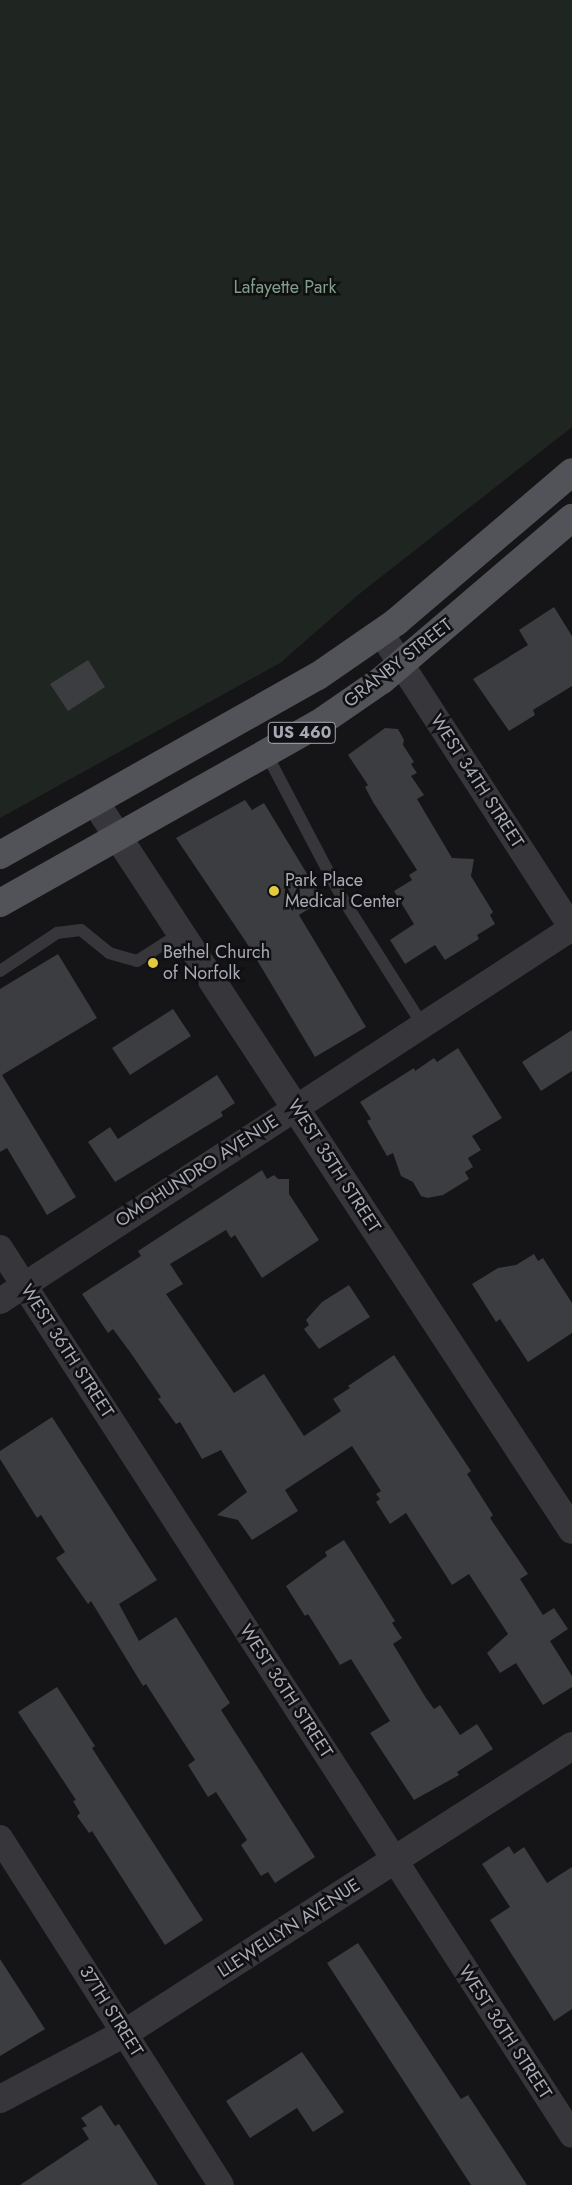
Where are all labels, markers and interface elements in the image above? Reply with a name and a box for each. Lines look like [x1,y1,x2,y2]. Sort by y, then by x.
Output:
park label: Lafayette Park [234,276,336,298]
street label: GRANBY STREET [340,614,456,712]
street label: WEST 34TH STREET [426,710,528,852]
road number: US 460 [267,720,337,746]
place label: Park Place Medical Center [285,870,401,912]
marker: Park Place Medical Center [267,884,281,898]
place label: Bethel Church of Norfolk [163,942,270,984]
marker: Bethel Church of Norfolk [147,957,159,969]
street label: WEST 35TH STREET [283,1095,385,1237]
street label: OMOHUNDRO AVENUE [111,1110,283,1232]
street label: WEST 36TH STREET [16,1280,118,1422]
street label: WEST 36TH STREET [235,1620,337,1762]
street label: LLEWELLYN AVENUE [214,1874,364,1982]
street label: WEST 36TH STREET [454,1961,556,2103]
street label: 37TH STREET [75,1962,147,2060]

